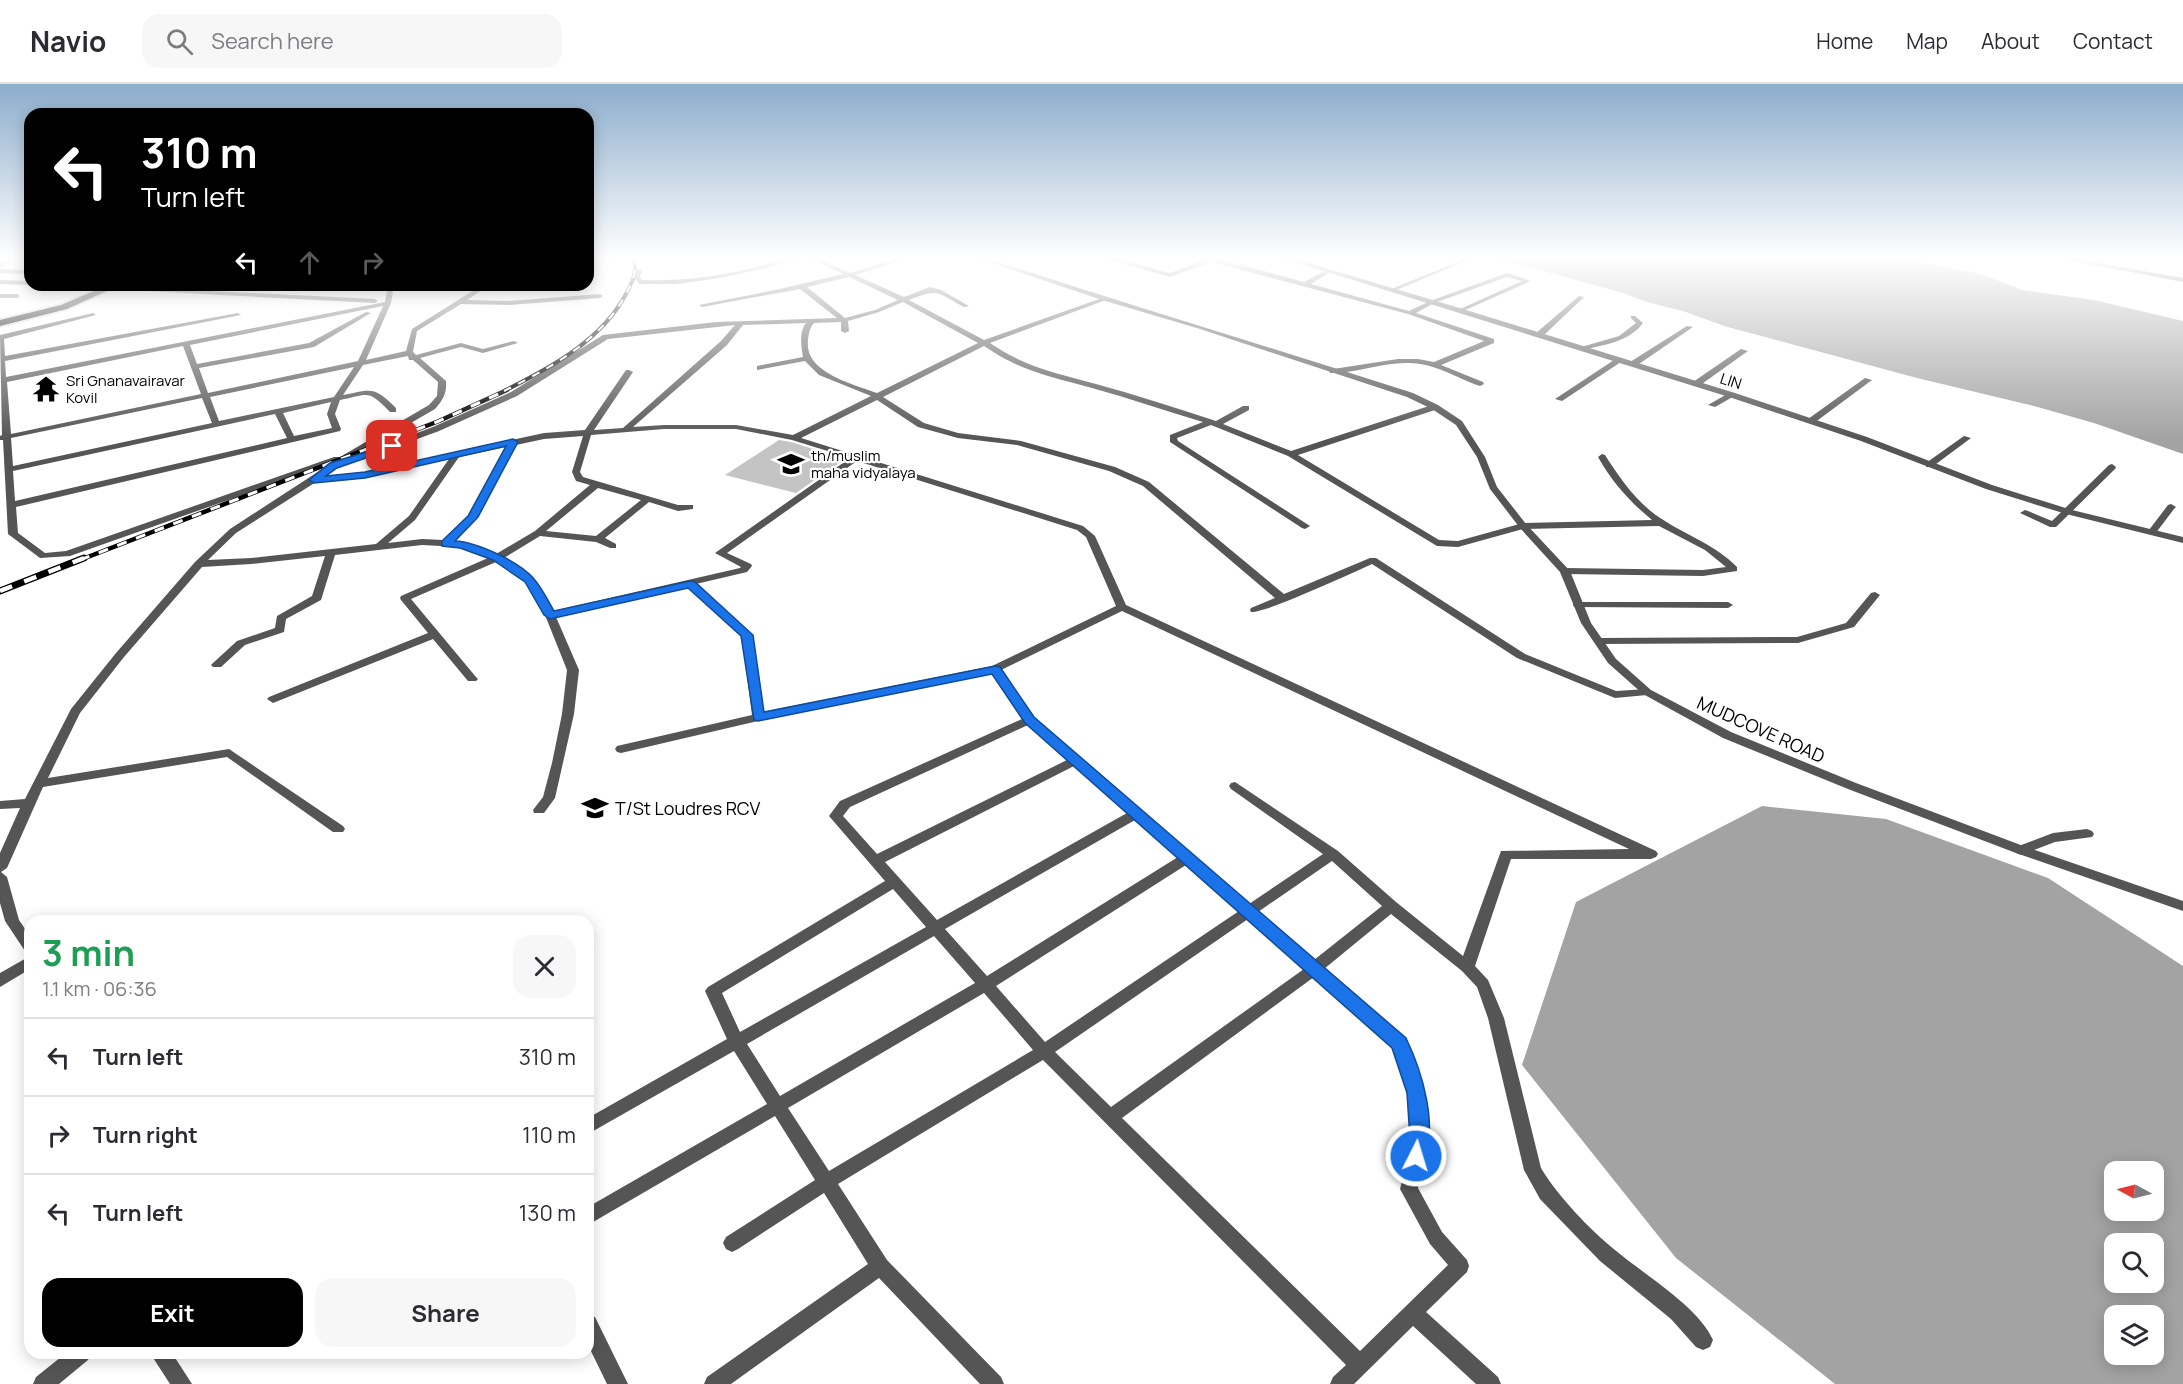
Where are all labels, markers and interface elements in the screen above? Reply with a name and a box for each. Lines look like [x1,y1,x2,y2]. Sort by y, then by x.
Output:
search box [142,14,562,68]
text: Navio [30,22,106,60]
icon: search [163,25,196,58]
text: Search here [211,26,334,56]
text: Home [1816,27,1873,55]
text: Map [1906,27,1948,55]
text: About [1981,27,2040,55]
text: Contact [2073,27,2153,55]
text: 310 m [141,123,258,181]
icon: left [42,132,120,210]
text: Turn left [141,178,245,215]
icon: left [230,246,263,279]
icon: ahead [293,246,326,279]
icon: right [356,246,389,279]
street label: LIN [1718,368,1744,394]
place label: Sri Gnanavairavar Kovil [66,370,186,408]
temple icon: Sri Gnanavairavar Kovil [31,374,61,404]
pin [366,420,417,471]
icon: arrive [375,429,408,462]
place label: th/muslim maha vidyalaya [811,445,916,483]
school or university icon: th/muslim maha vidyalaya [776,449,806,479]
street label: MUDCOVE ROAD [1693,690,1829,768]
school or university icon: T/St Loudres RCV [580,793,610,823]
place label: T/St Loudres RCV [615,796,760,820]
text: 3 min [42,928,135,977]
button: close [513,935,576,998]
text: 1.1 km · 06:36 [42,975,157,1002]
icon: left [42,1041,75,1074]
text: Turn left [93,1042,183,1072]
text: 310 m [519,1042,576,1072]
icon: right [42,1119,75,1152]
text: Turn right [93,1120,198,1150]
text: 110 m [522,1120,576,1150]
position arrow [1384,1124,1448,1188]
north arrow [2104,1161,2164,1221]
map controls [2104,1161,2164,1365]
icon: left [42,1197,75,1230]
text: Turn left [93,1198,183,1228]
text: 130 m [519,1198,576,1228]
button: search [2104,1233,2164,1293]
button: Exit [42,1278,303,1347]
button: Share [315,1278,576,1347]
button: layers [2104,1305,2164,1365]

